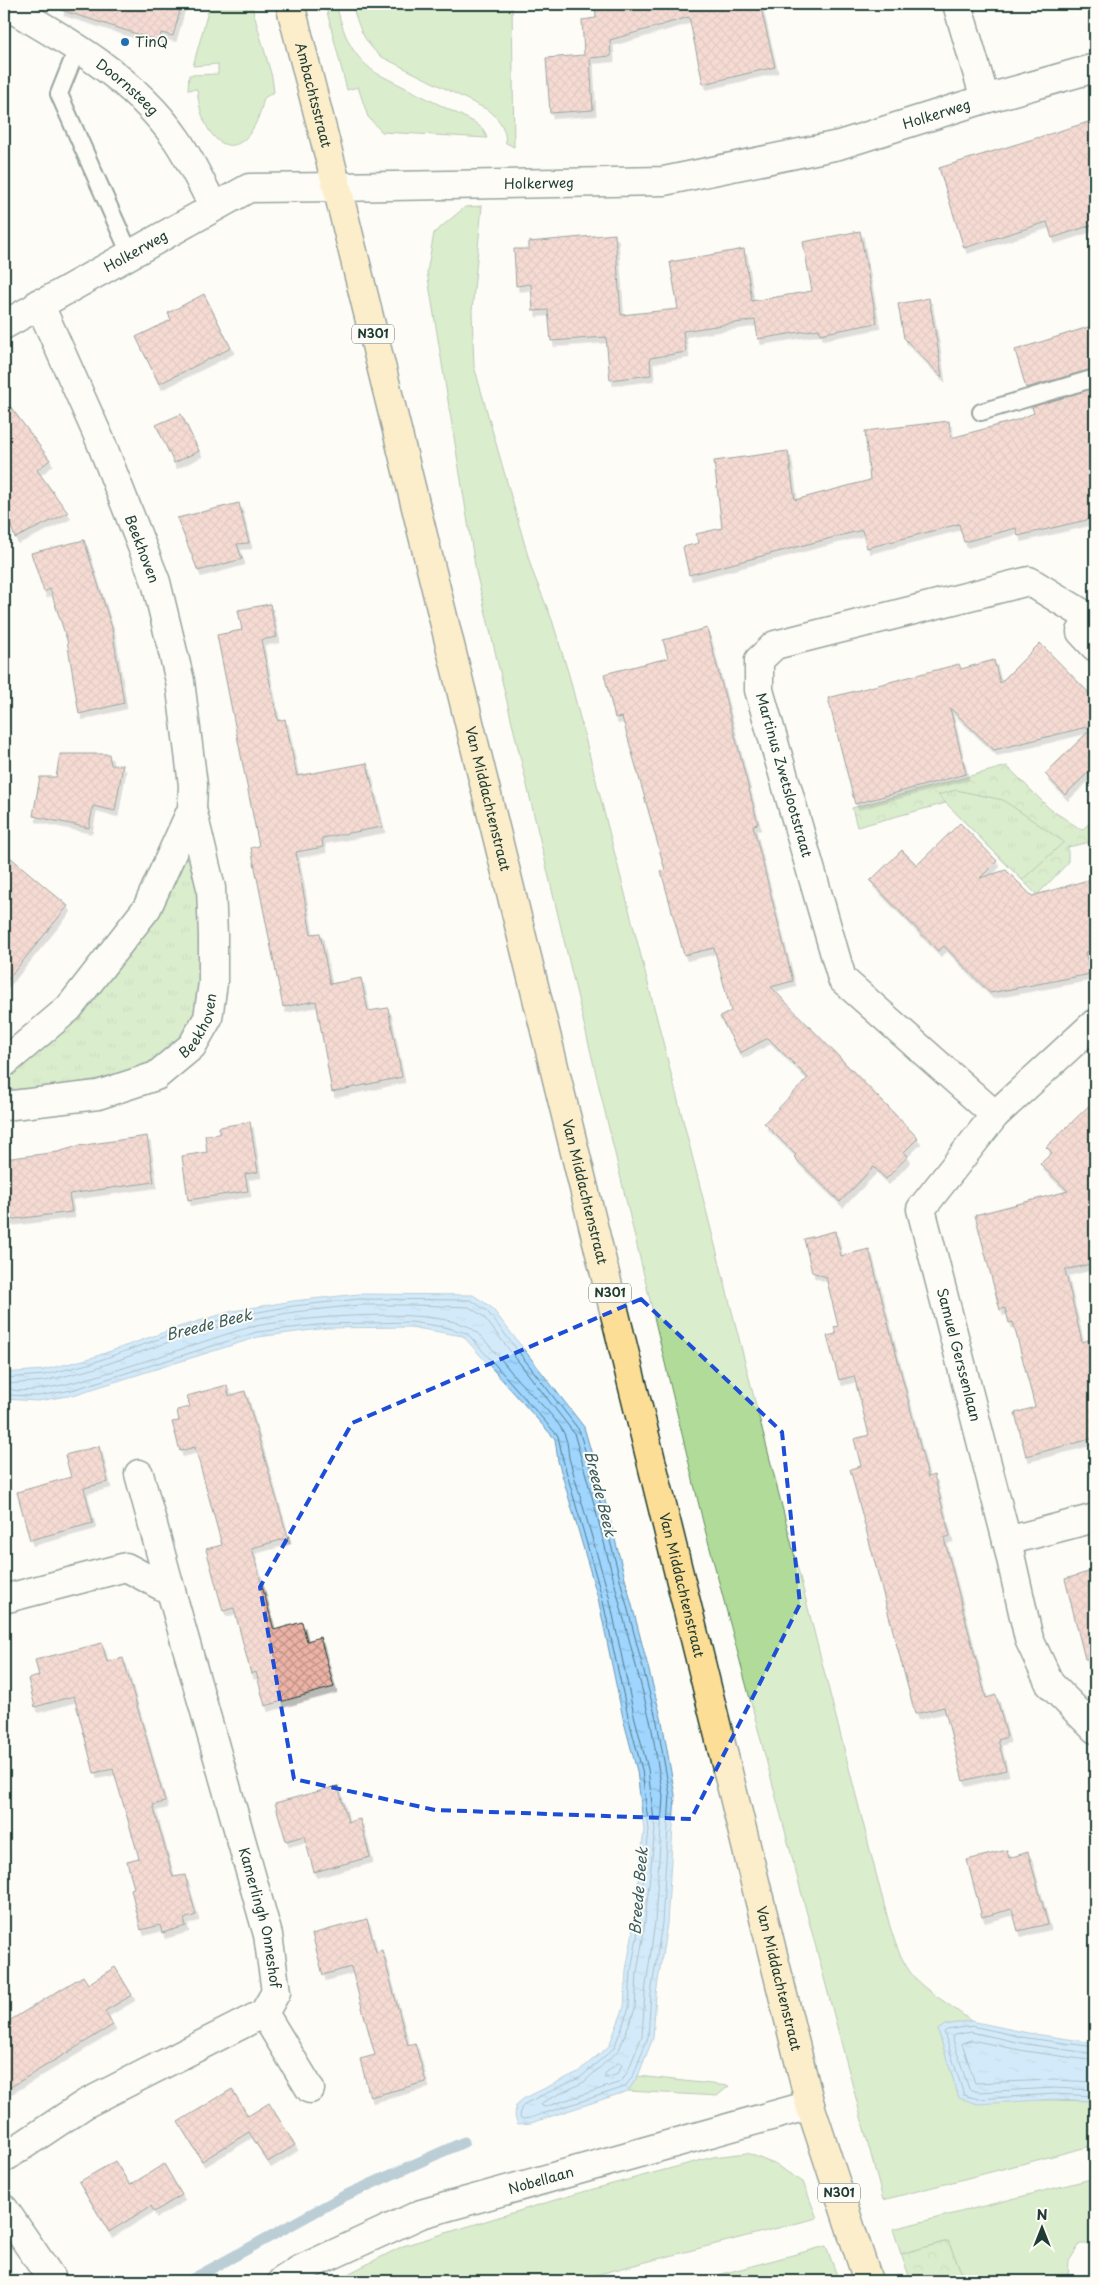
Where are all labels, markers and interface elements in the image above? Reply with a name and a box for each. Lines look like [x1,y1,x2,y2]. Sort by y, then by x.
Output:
place label: TinQ [135,31,168,52]
marker: TinQ [119,36,131,48]
street label: Ambachtsstraat [290,40,338,150]
street label: Doornsteeg [92,53,164,120]
street label: Holkerweg [900,93,973,134]
street label: Holkerweg [504,172,574,194]
street label: Holkerweg [100,225,171,277]
road number: N301 [352,324,394,344]
street label: Beekhoven [120,512,165,586]
street label: Martinus Zwetslootstraat [751,690,818,860]
street label: Van Middachtenstraat [460,724,516,874]
street label: Beekhoven [174,992,221,1063]
street label: Van Middachtenstraat [557,1117,613,1267]
road number: N301 [589,1284,631,1302]
street label: Samuel Gerssenlaan [932,1285,987,1424]
water label: Breede Beek [163,1302,255,1345]
water label: Breede Beek [580,1448,623,1540]
street label: Van Middachtenstraat [654,1510,710,1660]
street label: Kamerlingh Onneshof [234,1845,287,1991]
water label: Breede Beek [622,1845,653,1936]
street label: Van Middachtenstraat [751,1904,807,2053]
street label: Nobellaan [506,2161,576,2199]
road number: N301 [818,2184,860,2202]
north arrow [1016,2202,1066,2252]
text: N [1036,2204,1048,2225]

